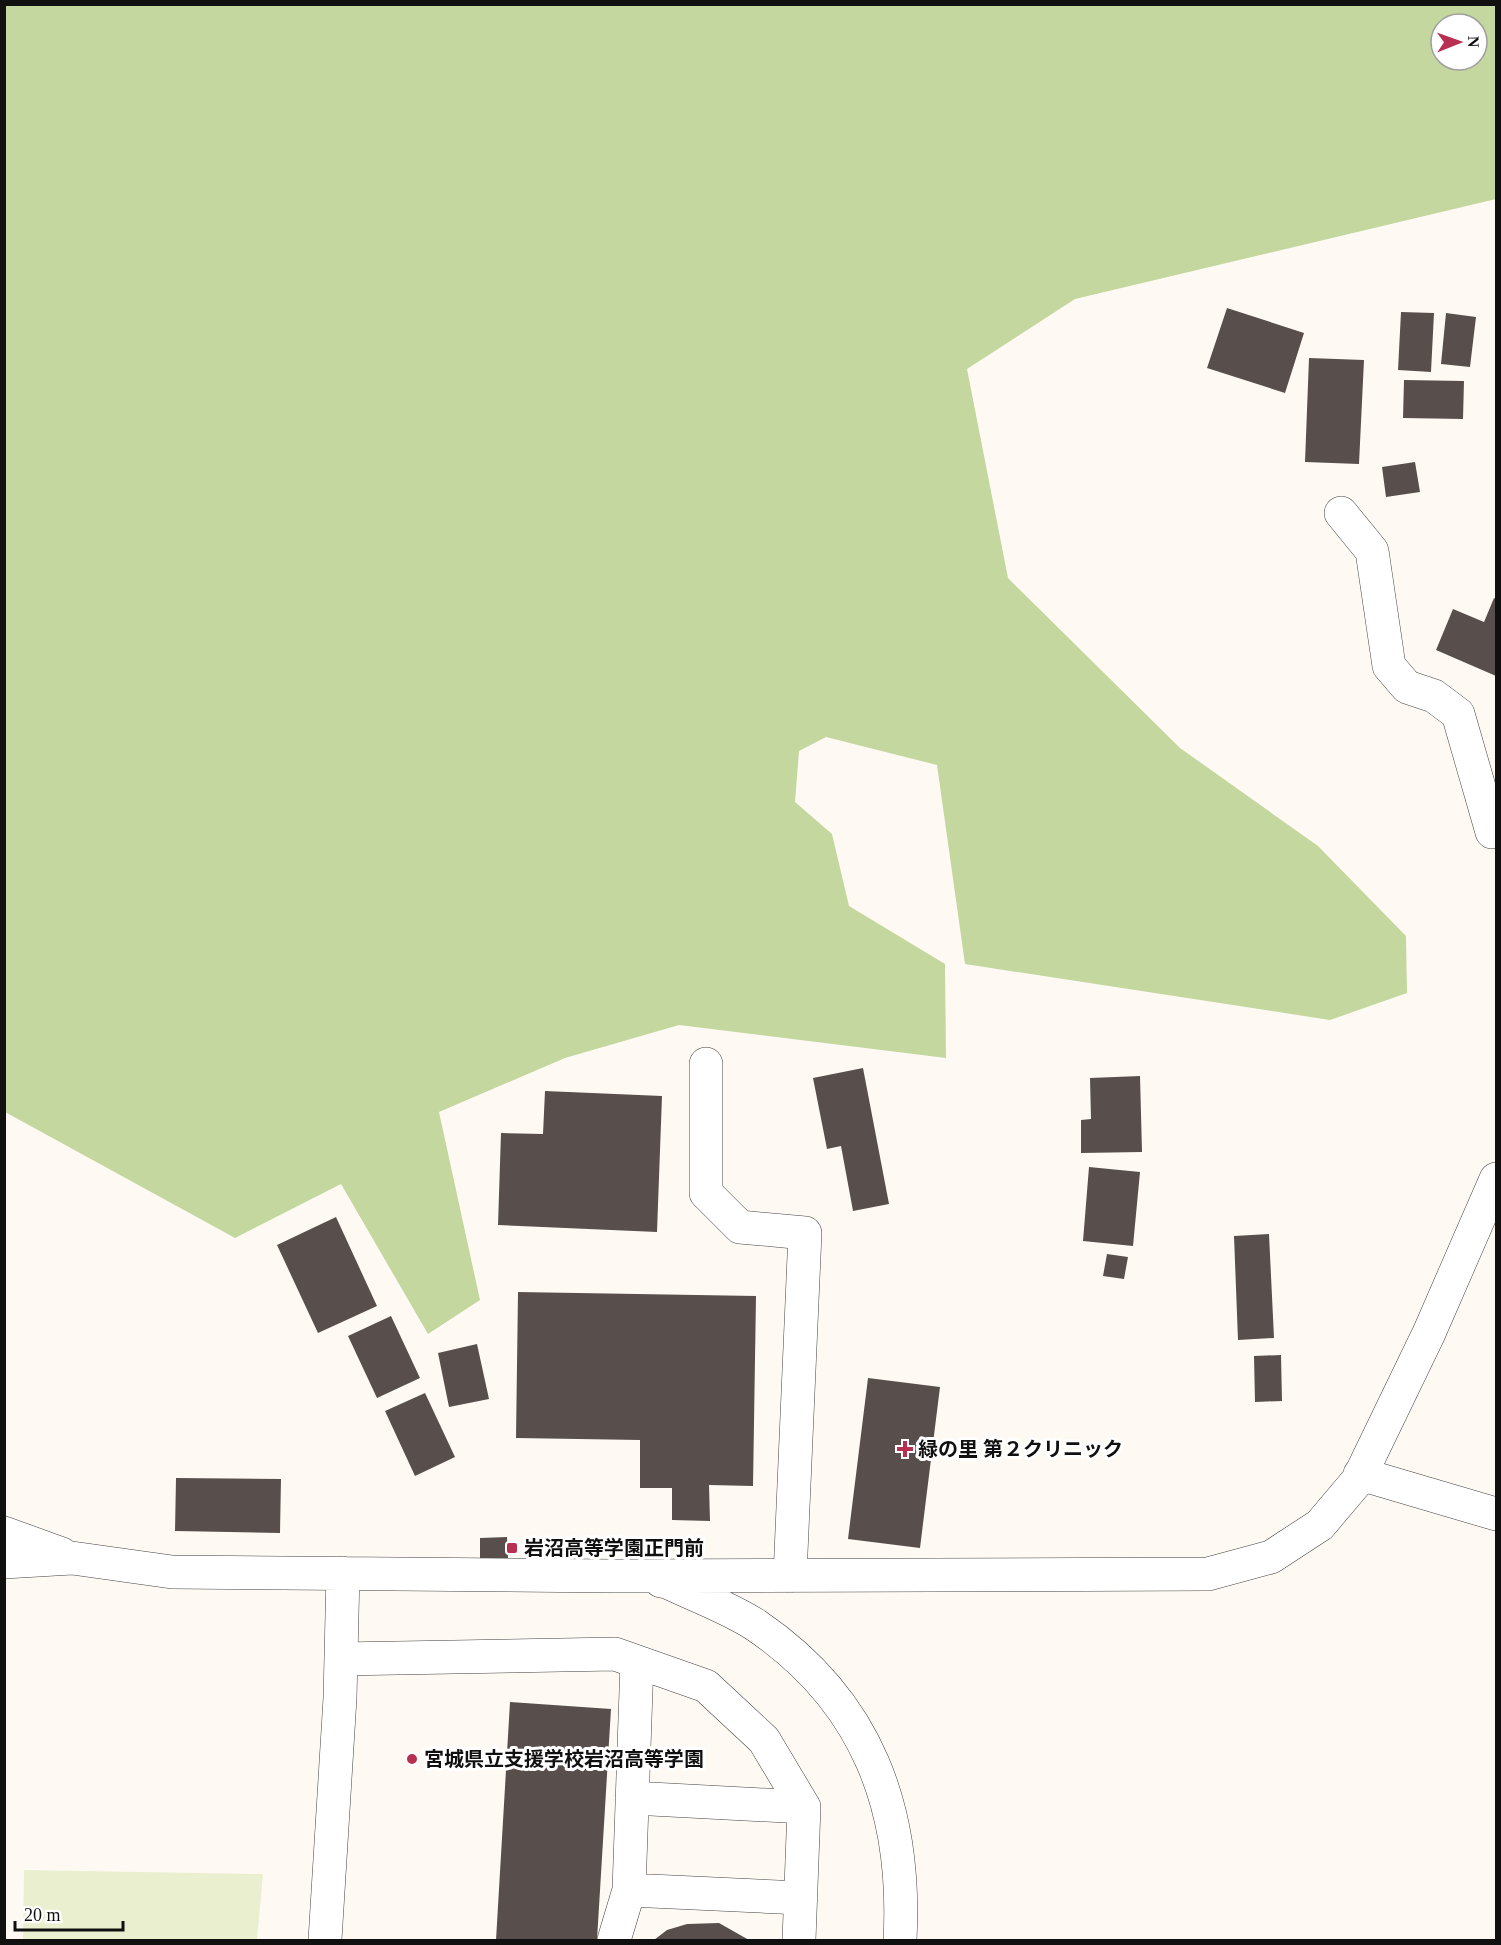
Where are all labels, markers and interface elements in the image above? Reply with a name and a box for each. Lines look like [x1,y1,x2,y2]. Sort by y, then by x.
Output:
north arrow [1429,12,1489,72]
text: N [1465,36,1482,48]
place label: 緑の里 第２クリニック [918,1438,1123,1460]
marker: 緑の里 第２クリニック [896,1440,914,1458]
place label: 岩沼高等学園正門前 [524,1537,704,1559]
marker: 岩沼高等学園正門前 [505,1541,519,1555]
place label: 宮城県立支援学校岩沼高等学園 [424,1748,704,1770]
marker: 宮城県立支援学校岩沼高等学園 [405,1752,419,1766]
scale bar [15,1894,123,1932]
text: 20 m [24,1905,61,1925]

